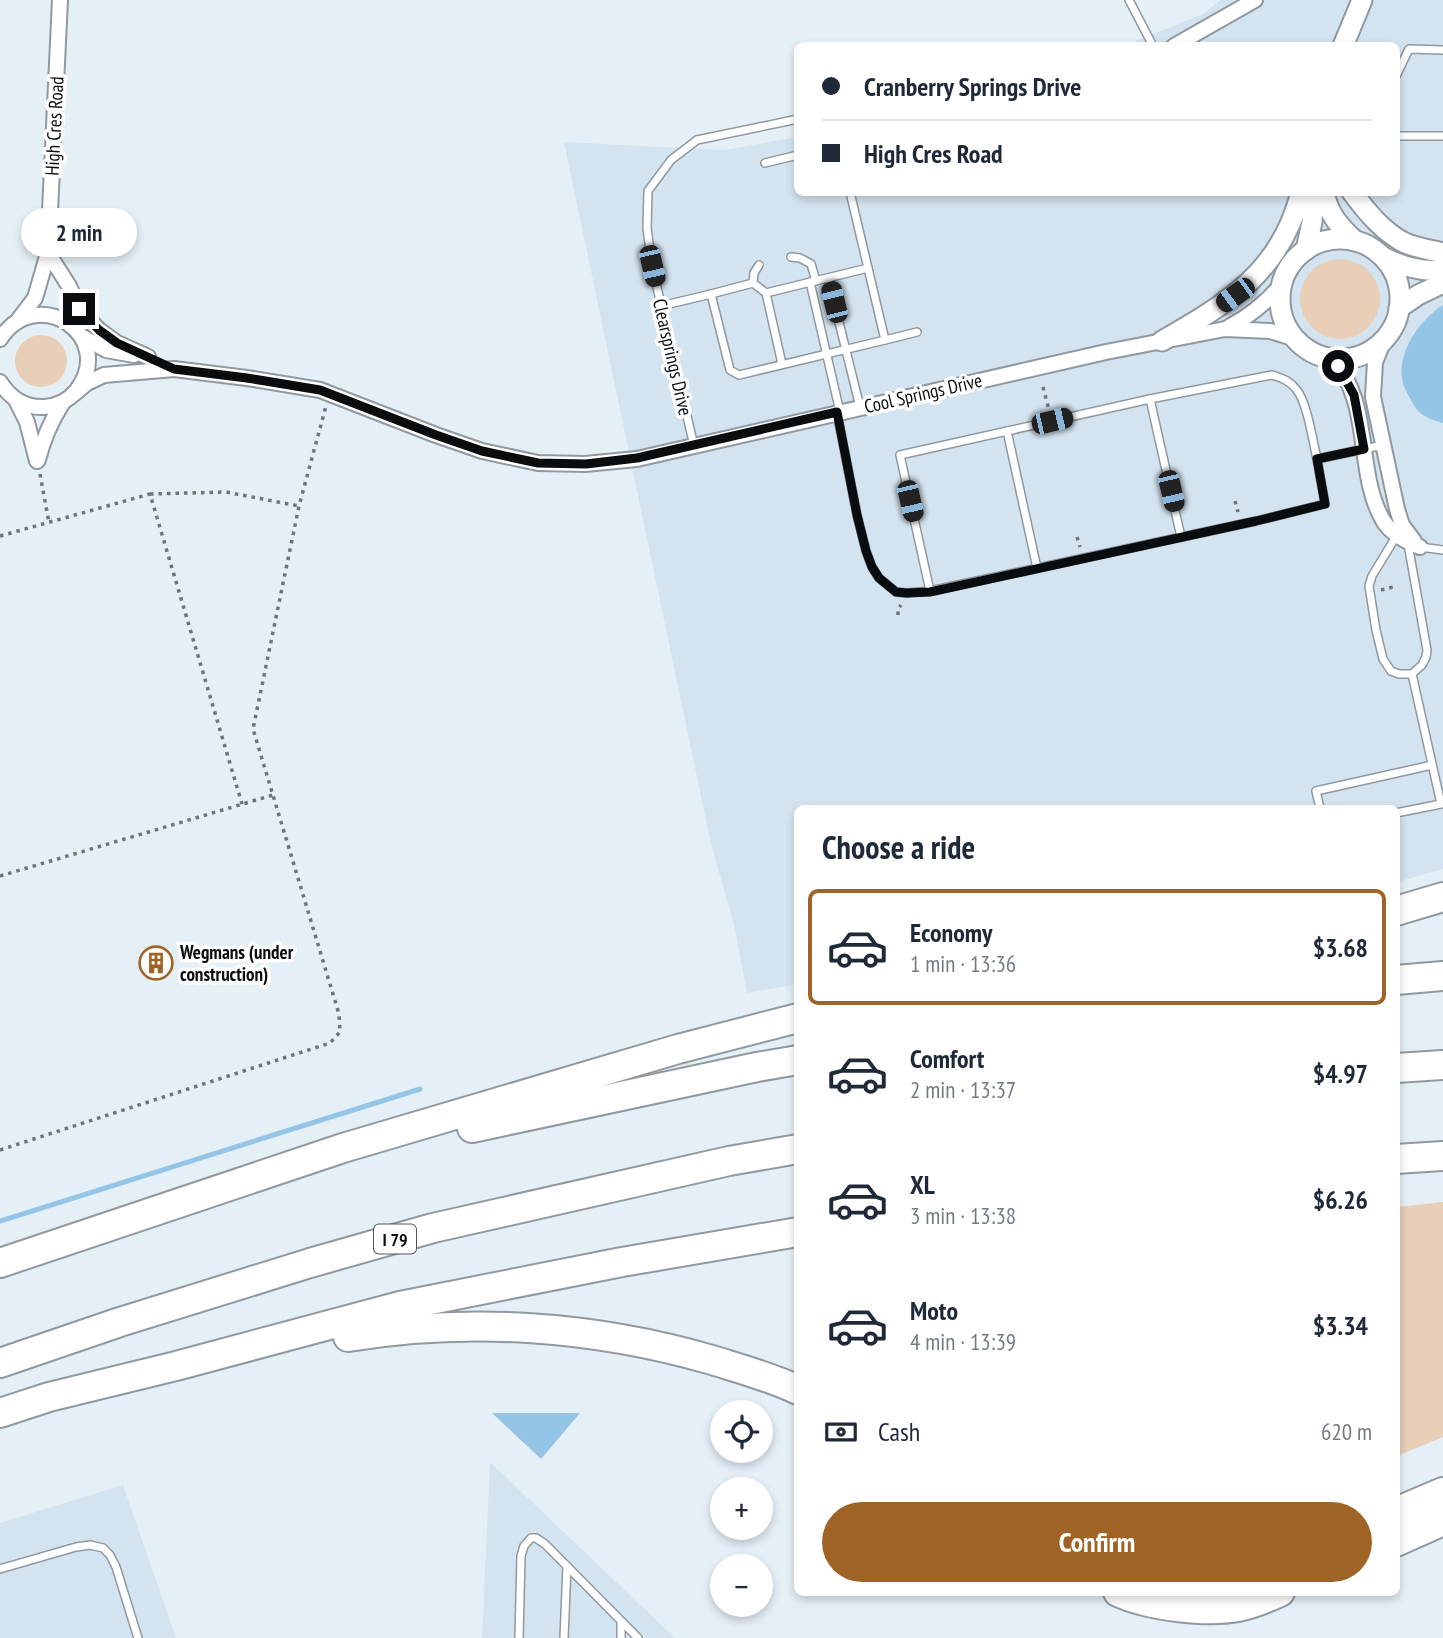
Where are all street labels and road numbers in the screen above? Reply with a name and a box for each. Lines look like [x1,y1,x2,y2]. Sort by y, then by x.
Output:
street label: High Cres Road [39,76,69,176]
street label: Clearsprings Drive [648,296,698,418]
street label: Cool Springs Drive [862,368,984,418]
road number: I 79 [374,1224,416,1254]

